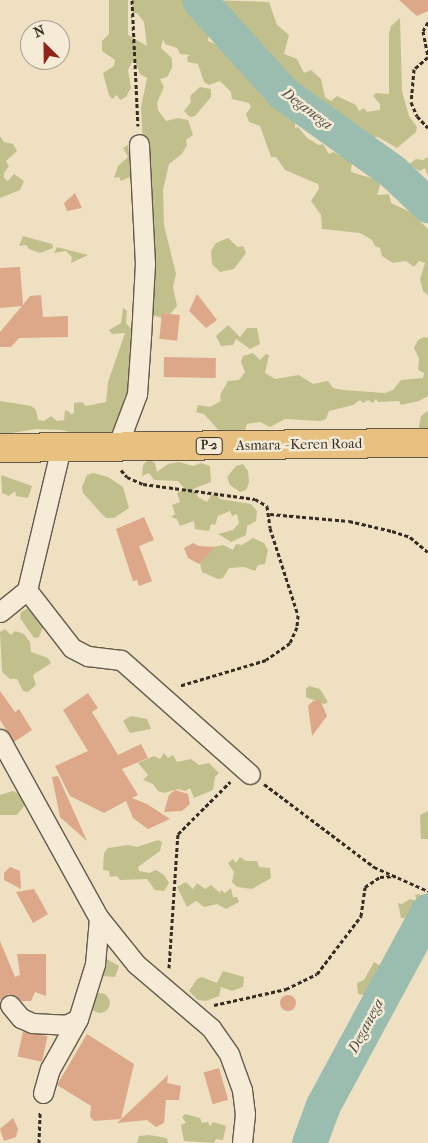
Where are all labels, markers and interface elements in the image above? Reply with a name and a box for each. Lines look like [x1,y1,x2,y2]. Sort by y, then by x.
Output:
north arrow [20,20,70,70]
text: N [31,22,48,42]
water label: Deganega [278,84,336,134]
street label: Asmara - Keren Road [236,435,362,455]
road number: P-2 [195,436,223,456]
water label: Deganega [344,996,388,1056]

